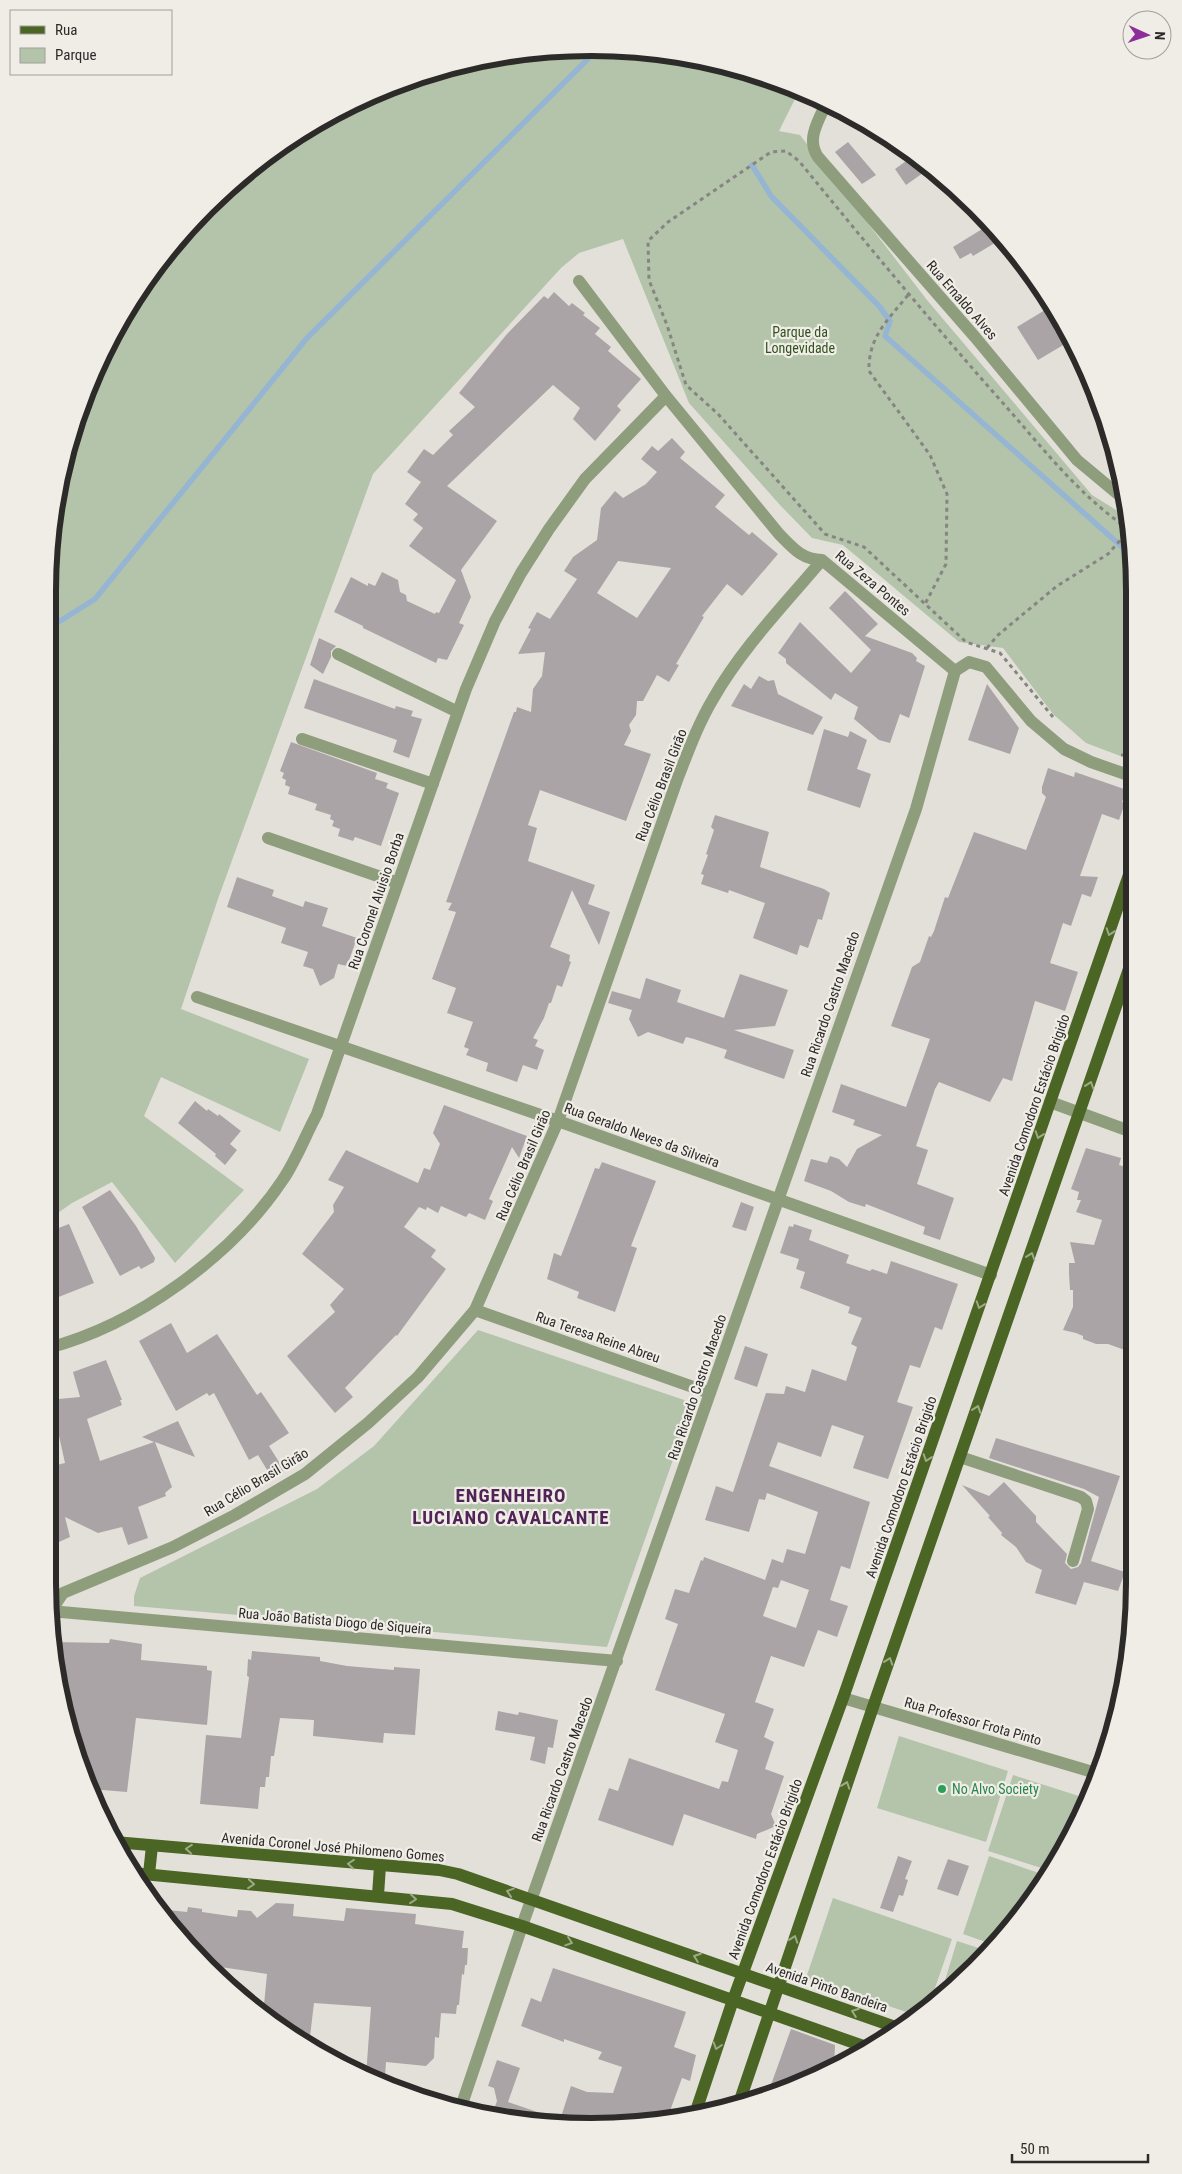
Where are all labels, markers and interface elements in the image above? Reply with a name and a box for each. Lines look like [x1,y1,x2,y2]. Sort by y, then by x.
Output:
legend [10,10,172,75]
north arrow [1122,10,1172,60]
text: Rua [55,21,77,39]
text: N [1152,31,1168,40]
text: Parque [55,46,97,64]
street label: Rua Ernaldo Alves [923,257,1001,343]
park label: Parque da Longevidade [765,324,836,356]
street label: Rua Zeza Pontes [832,547,914,619]
street label: Rua Célio Brasil Girão [632,727,690,843]
street label: Rua Coronel Aluisio Borba [345,830,407,972]
one-way arrow [1105,927,1115,936]
street label: Rua Ricardo Castro Macedo [798,929,862,1079]
street label: Avenida Comodoro Estácio Brigido [995,1012,1073,1198]
one-way arrow [1084,1082,1094,1090]
street label: Rua Geraldo Neves da Silveira [562,1099,722,1171]
street label: Rua Célio Brasil Girão [492,1107,554,1223]
one-way arrow [1035,1130,1045,1139]
one-way arrow [1025,1252,1035,1260]
one-way arrow [976,1300,986,1309]
street label: Rua Teresa Reine Abreu [534,1308,662,1366]
street label: Rua Ricardo Castro Macedo [665,1312,729,1462]
street label: Avenida Comodoro Estácio Brigido [862,1394,940,1580]
one-way arrow [971,1405,981,1414]
street label: Rua Célio Brasil Girão [201,1445,311,1519]
one-way arrow [923,1454,933,1462]
district label: ENGENHEIRO LUCIANO CAVALCANTE [412,1484,610,1529]
street label: Rua João Batista Diogo de Siqueira [238,1605,432,1637]
one-way arrow [883,1658,893,1666]
street label: Rua Ricardo Castro Macedo [528,1694,596,1844]
street label: Rua Professor Frota Pinto [903,1694,1043,1748]
street label: Avenida Comodoro Estácio Brigido [725,1776,805,1962]
one-way arrow [841,1781,851,1790]
place label: No Alvo Society [952,1781,1039,1797]
marker: No Alvo Society [936,1783,948,1795]
street label: Avenida Coronel José Philomeno Gomes [221,1829,445,1865]
one-way arrow [185,1844,193,1855]
one-way arrow [347,1859,355,1870]
one-way arrow [247,1878,255,1889]
one-way arrow [507,1887,515,1897]
one-way arrow [409,1893,417,1904]
one-way arrow [789,1935,799,1944]
one-way arrow [564,1936,572,1946]
one-way arrow [693,1953,701,1963]
street label: Avenida Pinto Bandeira [764,1959,890,2015]
one-way arrow [851,2008,860,2018]
one-way arrow [713,2042,723,2050]
scale bar [1012,2132,1148,2164]
text: 50 m [1020,2140,1050,2158]

